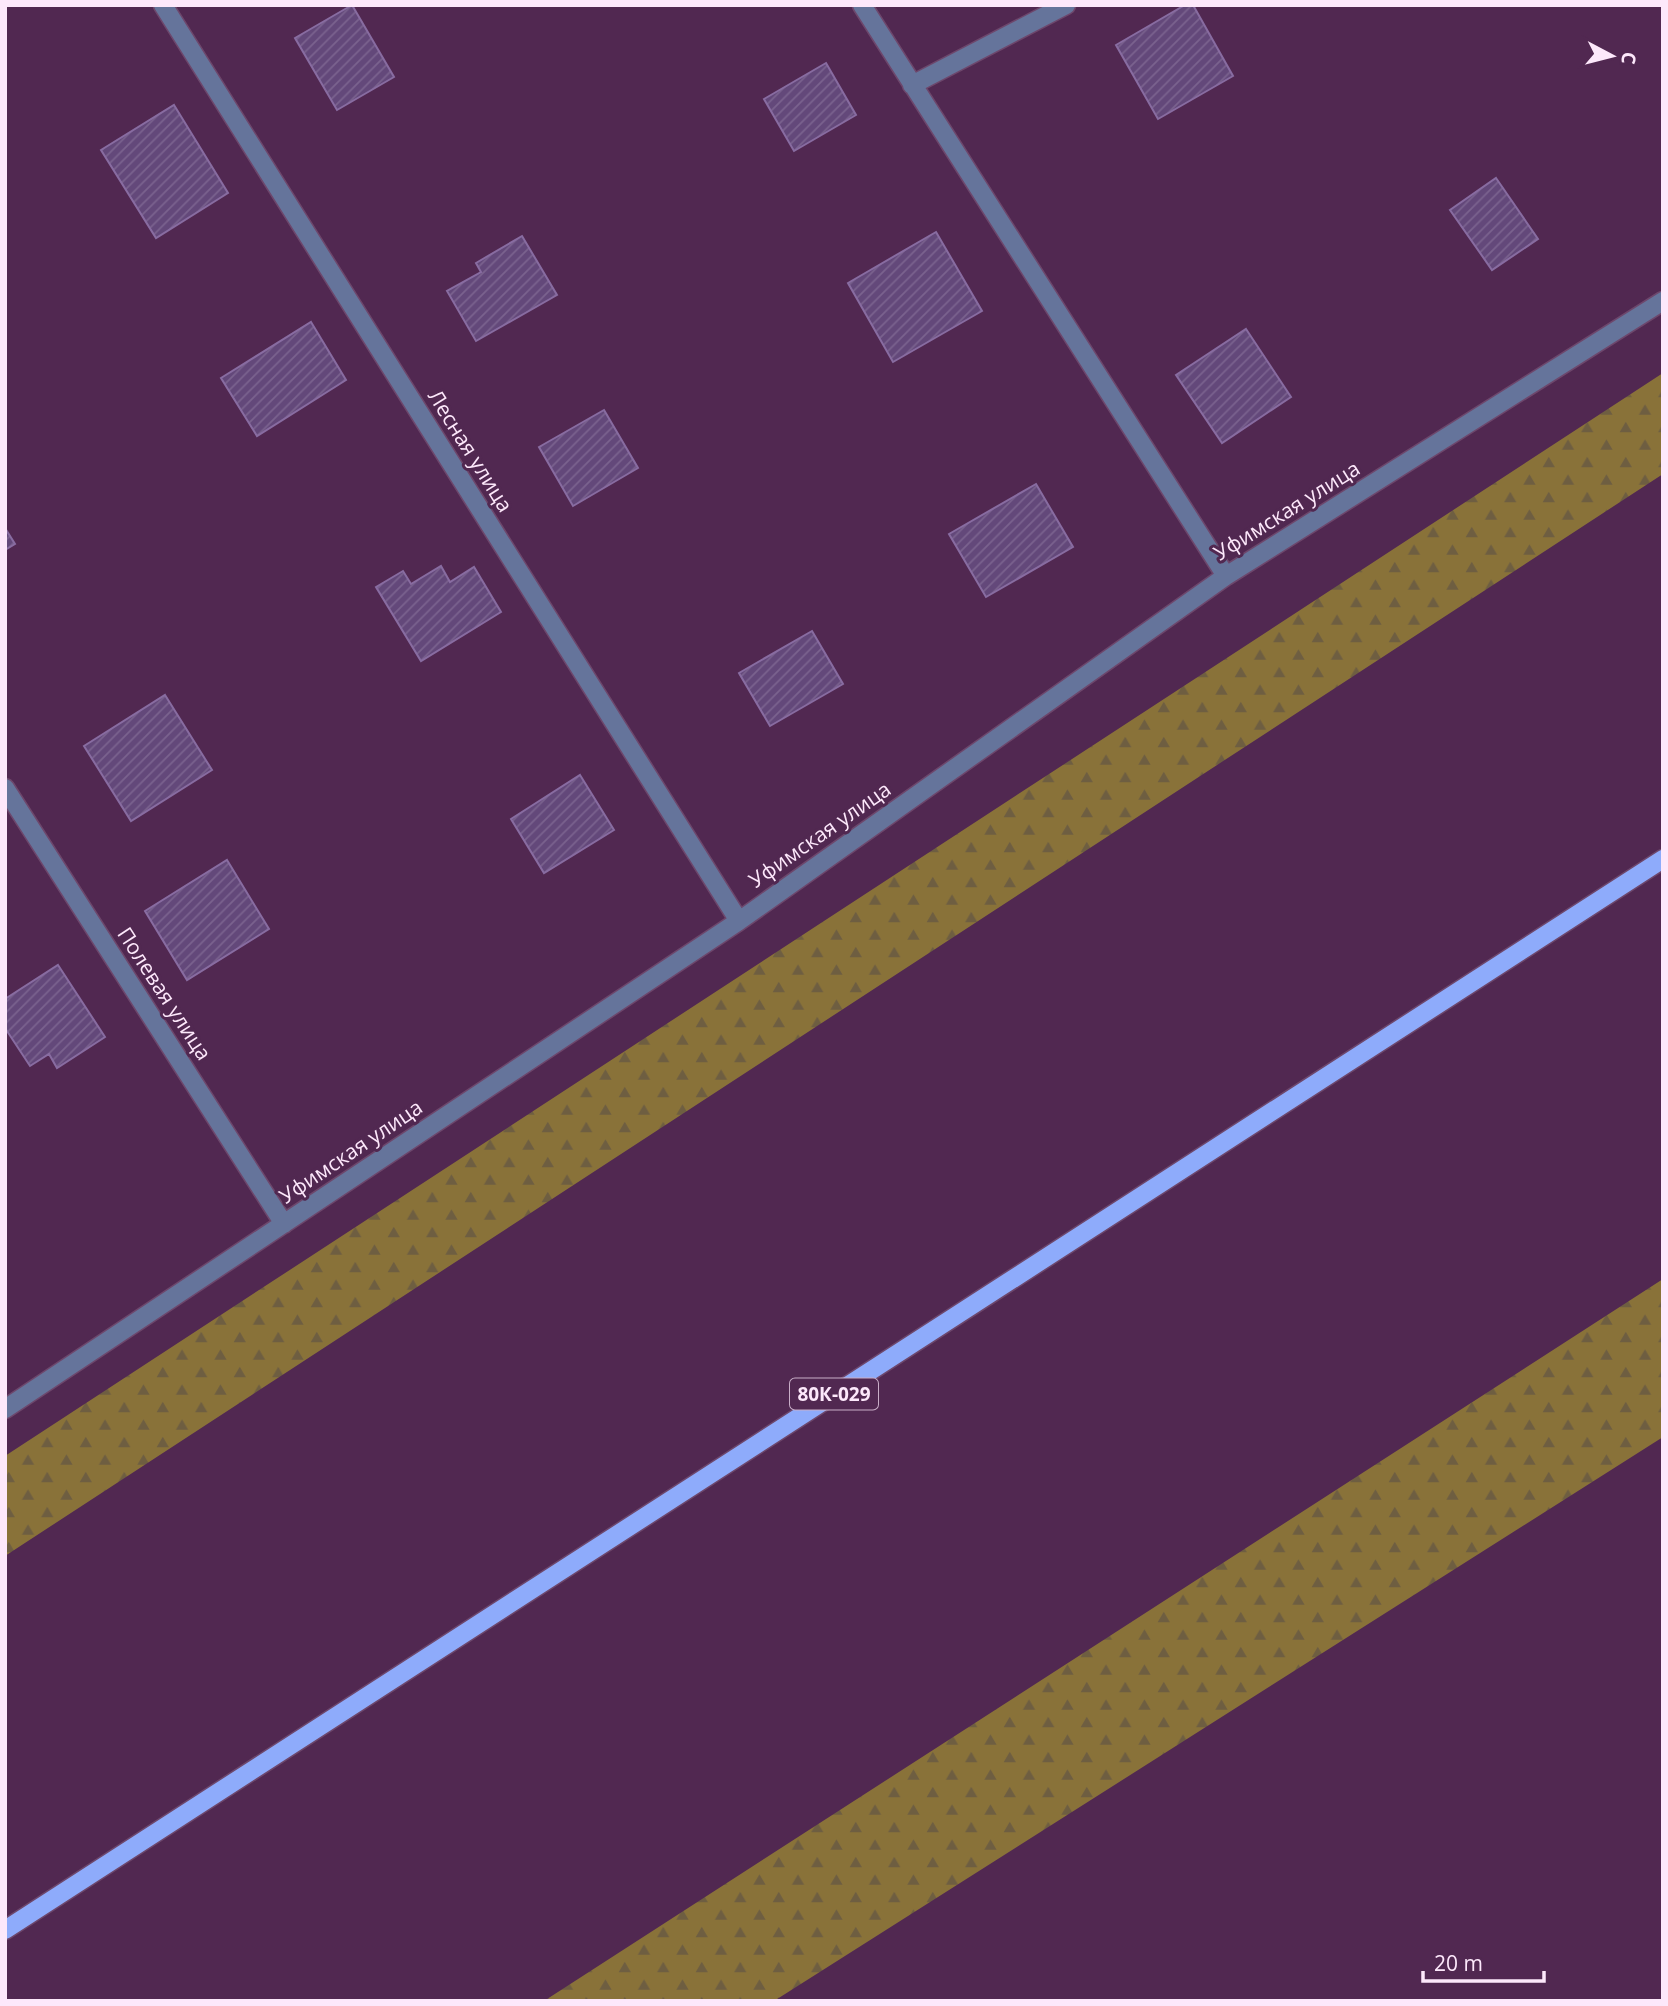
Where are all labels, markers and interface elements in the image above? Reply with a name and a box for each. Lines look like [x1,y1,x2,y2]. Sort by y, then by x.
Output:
north arrow [1577,21,1647,91]
text: С [1615,50,1643,66]
street label: Лесная улица [422,384,520,517]
street label: Уфимская улица [1208,454,1365,566]
street label: Уфимская улица [743,775,896,894]
street label: Полевая улица [111,922,218,1065]
street label: Уфимская улица [273,1093,428,1210]
road number: 80К-029 [790,1378,878,1410]
scale bar [1423,1940,1544,1984]
text: 20 m [1434,1949,1483,1977]

